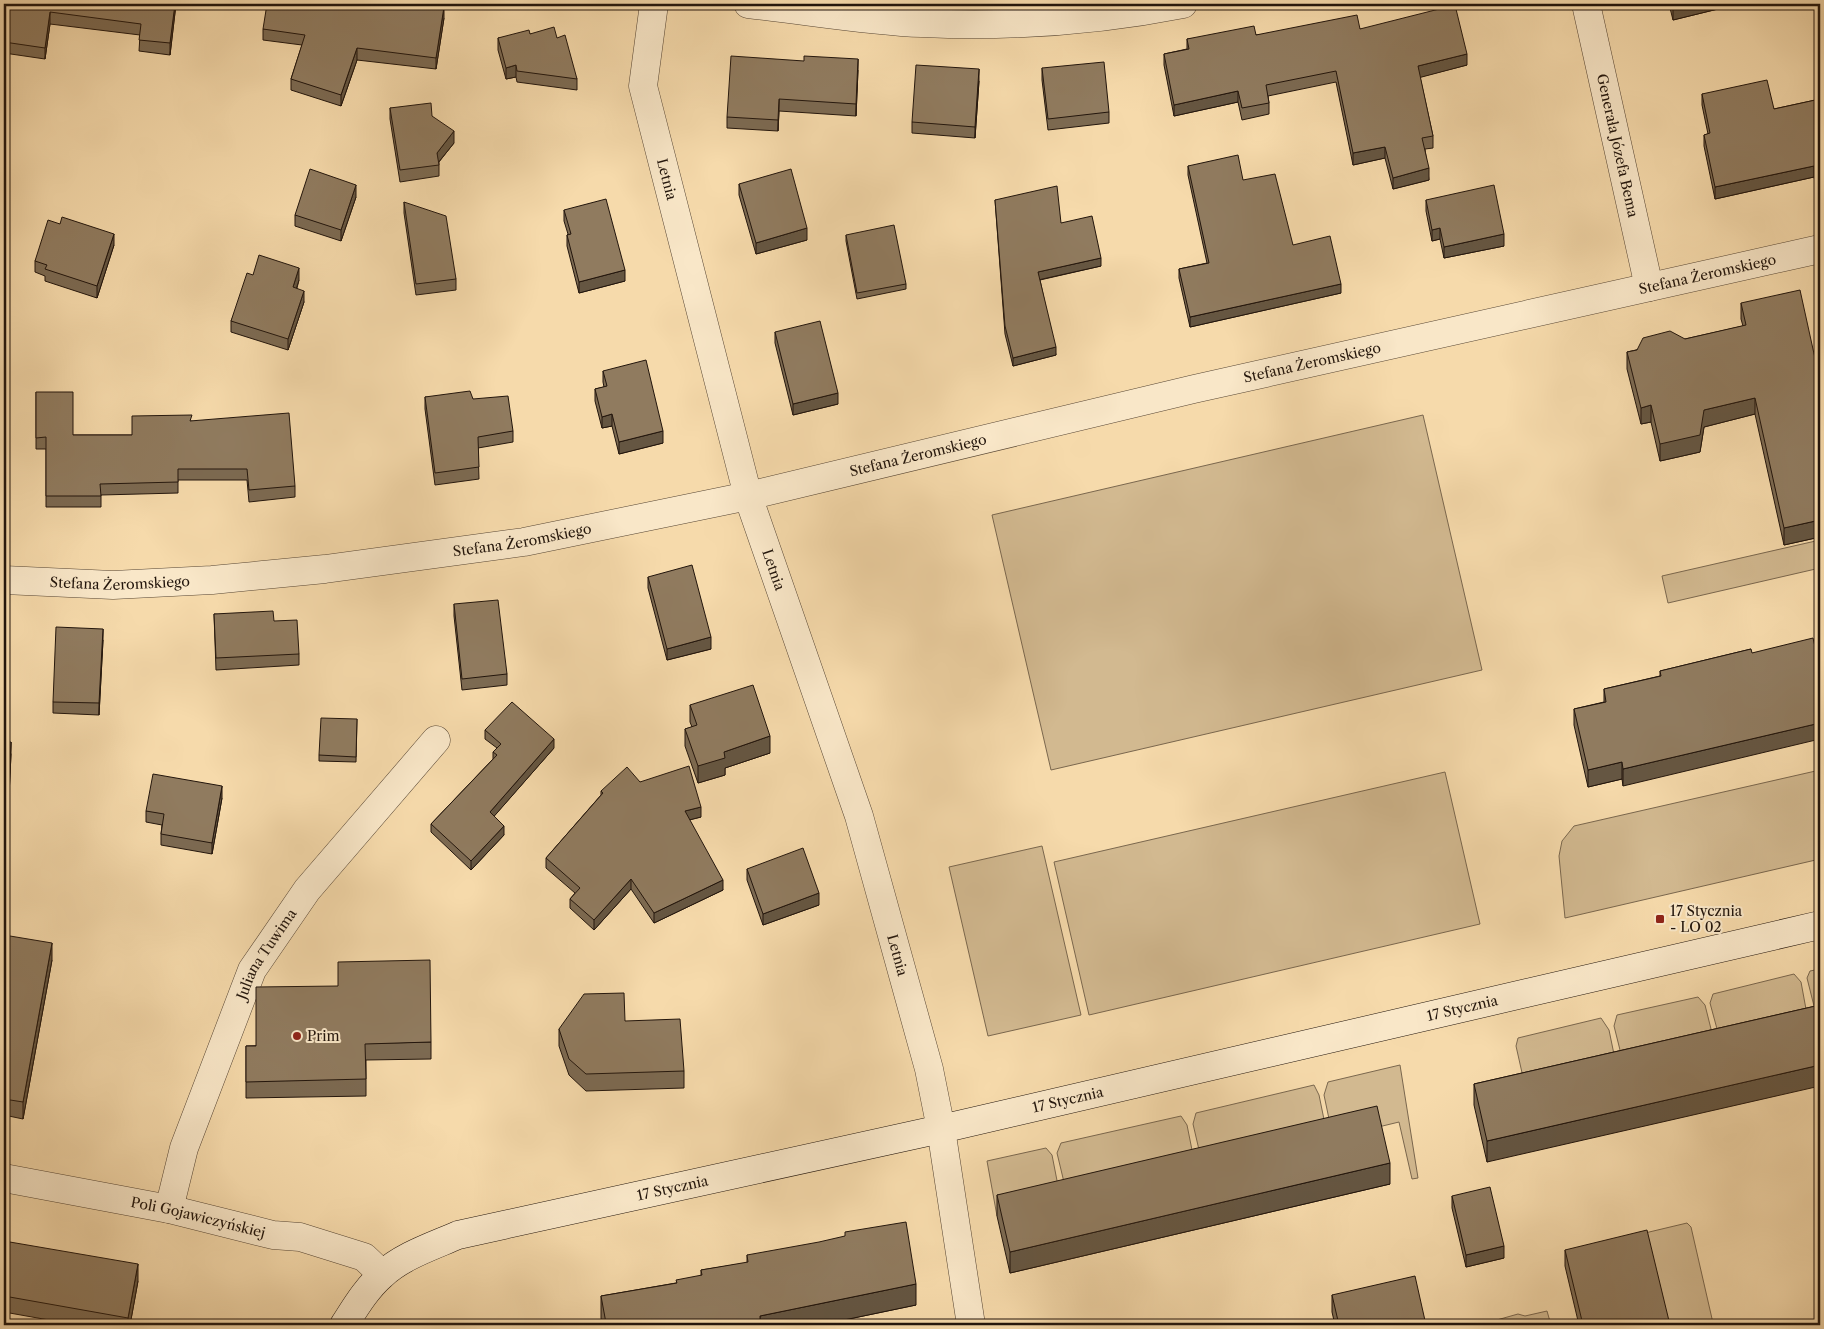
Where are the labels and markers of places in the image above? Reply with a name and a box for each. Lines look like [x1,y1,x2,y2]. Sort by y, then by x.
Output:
place label: 17 Stycznia - LO 02 [1670,902,1743,936]
marker: 17 Stycznia - LO 02 [1654,913,1666,925]
place label: Prim [307,1027,339,1045]
marker: Prim [291,1030,303,1042]

